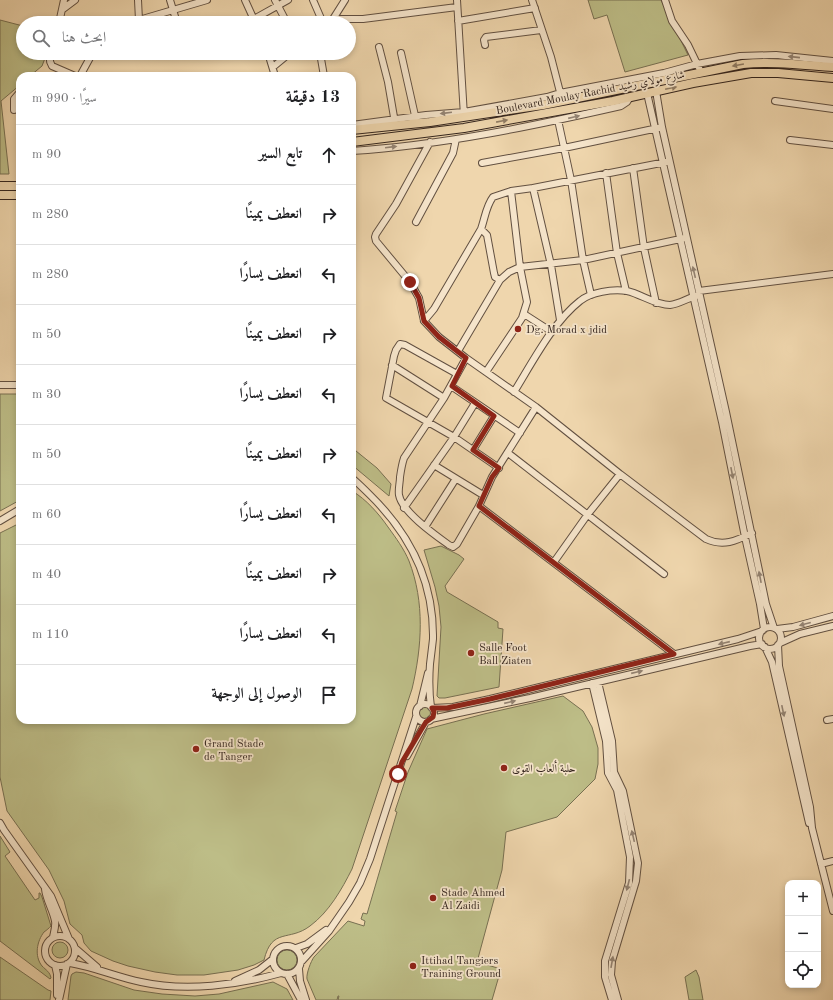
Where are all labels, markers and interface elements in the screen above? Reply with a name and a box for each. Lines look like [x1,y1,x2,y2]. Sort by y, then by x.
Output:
search box [16,16,356,60]
icon: search [30,27,52,49]
text: ابحث هنا [62,31,106,46]
one-way arrow [788,54,800,60]
one-way arrow [732,62,745,68]
street label: Boulevard Moulay Rachid شارع مولاي رشيد [495,70,686,120]
one-way arrow [665,85,677,91]
text: 13 دقيقة [286,89,340,106]
text: سيرًا · 990 m [32,92,97,105]
one-way arrow [440,110,452,117]
one-way arrow [568,113,580,119]
one-way arrow [496,118,508,124]
icon: ahead [318,144,340,166]
one-way arrow [385,144,397,150]
text: تابع السير [259,147,302,162]
text: 90 m [32,148,61,161]
icon: right [318,204,340,226]
text: انعطف يمينًا [246,207,302,222]
text: 280 m [32,208,69,221]
icon: left [318,264,340,286]
one-way arrow [691,266,697,278]
text: انعطف يسارًا [240,267,302,282]
text: 280 m [32,268,69,281]
route end [401,273,419,291]
icon: right [318,324,340,346]
marker: Dg. Morad x jdid [513,324,523,334]
place label: Dg. Morad x jdid [526,325,607,336]
text: انعطف يمينًا [246,327,302,342]
text: 50 m [32,328,61,341]
icon: left [318,384,340,406]
text: انعطف يسارًا [240,387,302,402]
text: 30 m [32,388,61,401]
icon: right [318,444,340,466]
text: انعطف يمينًا [246,447,302,462]
text: 50 m [32,448,61,461]
one-way arrow [730,467,736,479]
icon: left [318,504,340,526]
text: انعطف يسارًا [240,507,302,522]
text: 60 m [32,508,61,521]
icon: right [318,564,340,586]
text: انعطف يمينًا [246,567,302,582]
text: 40 m [32,568,61,581]
one-way arrow [757,571,763,583]
one-way arrow [799,621,811,627]
icon: left [318,624,340,646]
text: انعطف يسارًا [240,627,302,642]
text: 110 m [32,628,69,641]
one-way arrow [718,640,731,646]
place label: Salle Foot Ball Ziaten [479,643,532,667]
marker: Salle Foot Ball Ziaten [466,648,476,658]
one-way arrow [631,669,643,675]
icon: arrive [318,684,340,706]
text: الوصول إلى الوجهة [211,687,302,702]
one-way arrow [504,699,516,705]
one-way arrow [780,705,786,717]
place label: Grand Stade de Tanger [204,739,264,763]
marker: Grand Stade de Tanger [191,744,201,754]
place label: حلبة ألعاب القوى [512,760,576,775]
marker: حلبة ألعاب القوى [499,763,509,773]
route start [389,765,407,783]
one-way arrow [629,830,635,842]
one-way arrow [625,879,631,891]
map controls [785,880,821,988]
button: + [785,880,821,916]
place label: Stade Ahmed Al Zaidi [441,888,505,912]
marker: Stade Ahmed Al Zaidi [428,893,438,903]
button: − [785,916,821,952]
button: locate [785,952,821,988]
place label: Ittihad Tangiers Training Ground [421,956,501,980]
one-way arrow [610,956,616,968]
marker: Ittihad Tangiers Training Ground [408,961,418,971]

